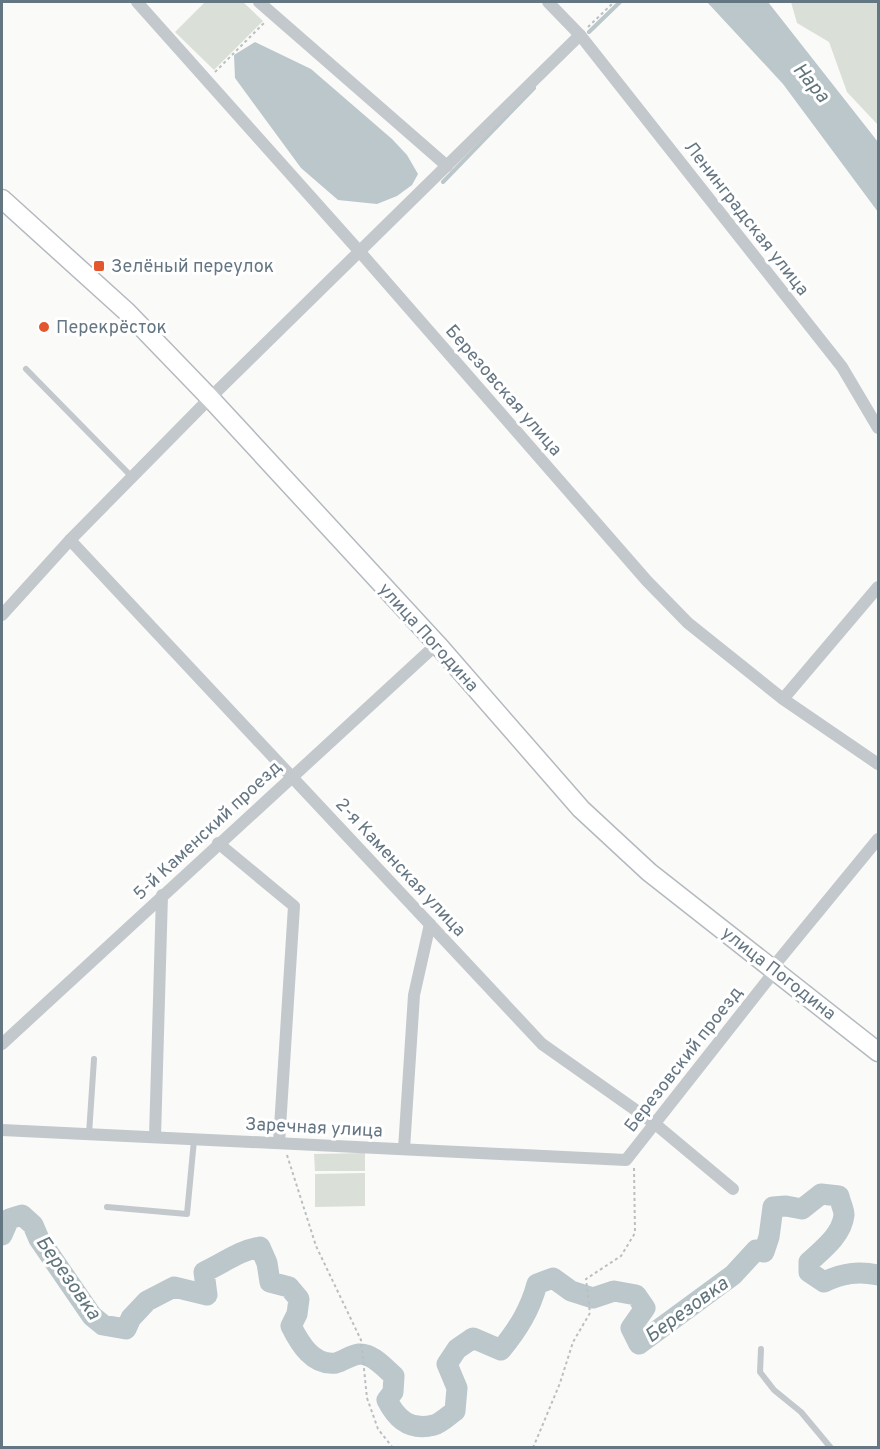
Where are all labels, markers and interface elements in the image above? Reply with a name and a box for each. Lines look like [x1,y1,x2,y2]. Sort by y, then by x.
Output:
water label: Нара [786,58,835,109]
street label: Ленинградская улица [678,137,814,301]
place label: Зелёный переулок [111,256,274,279]
marker: Зелёный переулок [92,259,106,273]
place label: Перекрёсток [56,317,167,340]
marker: Перекрёсток [37,320,51,334]
street label: Березовская улица [440,321,566,461]
street label: улица Погодина [373,579,483,697]
street label: 5-й Каменский проезд [129,756,287,906]
street label: 2-я Каменская улица [330,794,470,942]
street label: улица Погодина [716,922,840,1026]
street label: Березовский проезд [620,982,748,1138]
street label: Заречная улица [244,1113,383,1144]
water label: Березовка [29,1231,106,1326]
water label: Березовка [640,1271,735,1350]

